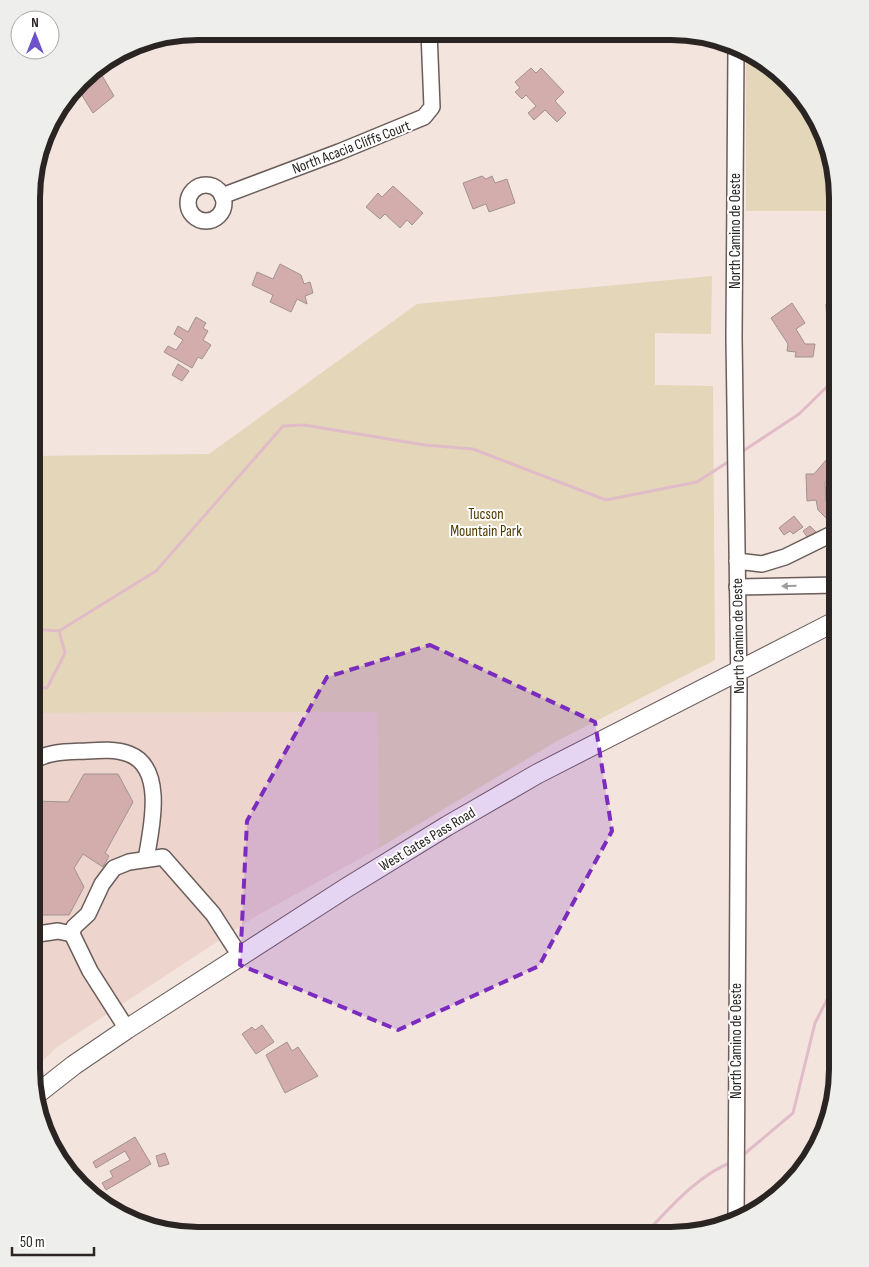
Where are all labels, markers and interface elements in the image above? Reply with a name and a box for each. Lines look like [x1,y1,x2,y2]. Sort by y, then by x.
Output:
north arrow [10,10,60,60]
text: N [31,14,39,31]
street label: North Acacia Cliffs Court [289,116,413,179]
street label: North Camino de Oeste [726,173,745,289]
park label: Tucson Mountain Park [450,505,522,541]
street label: North Camino de Oeste [728,578,749,694]
one-way arrow [781,582,797,590]
street label: West Gates Pass Road [376,803,479,876]
street label: North Camino de Oeste [727,983,746,1099]
scale bar [12,1224,95,1256]
text: 50 m [20,1233,45,1252]

